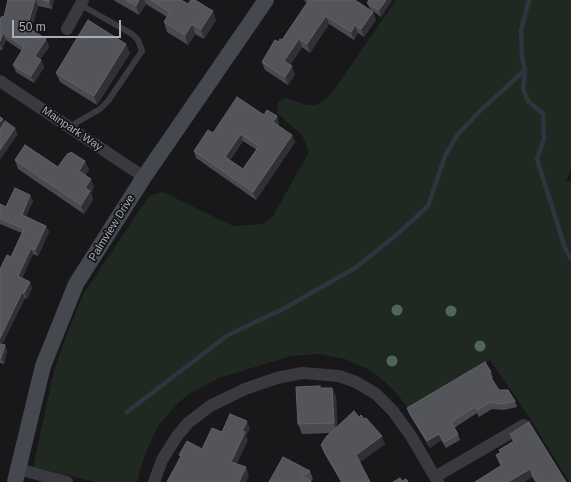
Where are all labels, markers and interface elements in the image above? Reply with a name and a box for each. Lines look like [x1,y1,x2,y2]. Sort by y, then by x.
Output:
scale bar [14,12,123,38]
text: 50 m [19,20,46,34]
street label: Mainpark Way [39,104,105,154]
street label: Palmview Drive [86,192,138,264]

